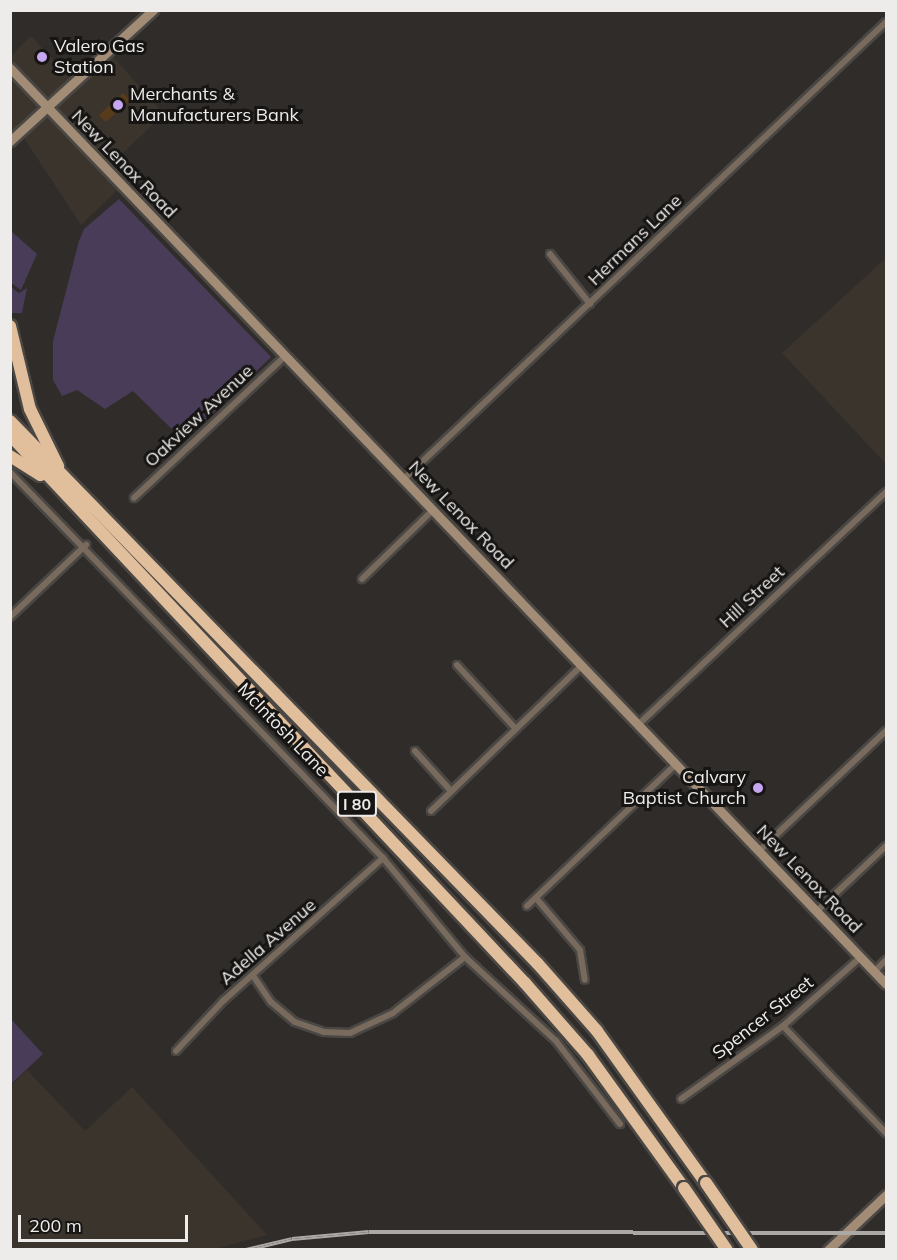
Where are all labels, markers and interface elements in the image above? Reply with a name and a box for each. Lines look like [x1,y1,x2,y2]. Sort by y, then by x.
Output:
place label: Valero Gas Station [54,36,145,78]
marker: Valero Gas Station [35,50,49,64]
place label: Merchants & Manufacturers Bank [130,84,299,127]
marker: Merchants & Manufacturers Bank [111,98,125,112]
street label: New Lenox Road [67,105,181,223]
street label: Hermans Lane [584,190,686,290]
street label: Oakview Avenue [140,360,258,472]
street label: New Lenox Road [404,456,518,574]
street label: Hill Street [715,561,789,633]
street label: McIntosh Lane [233,679,333,781]
place label: Calvary Baptist Church [623,767,746,810]
marker: Calvary Baptist Church [751,781,765,795]
road number: I 80 [336,791,378,817]
street label: New Lenox Road [752,820,866,938]
street label: Adella Avenue [215,894,321,990]
street label: Spencer Street [708,972,818,1064]
scale bar [21,1203,190,1241]
text: 200 m [29,1214,82,1237]

